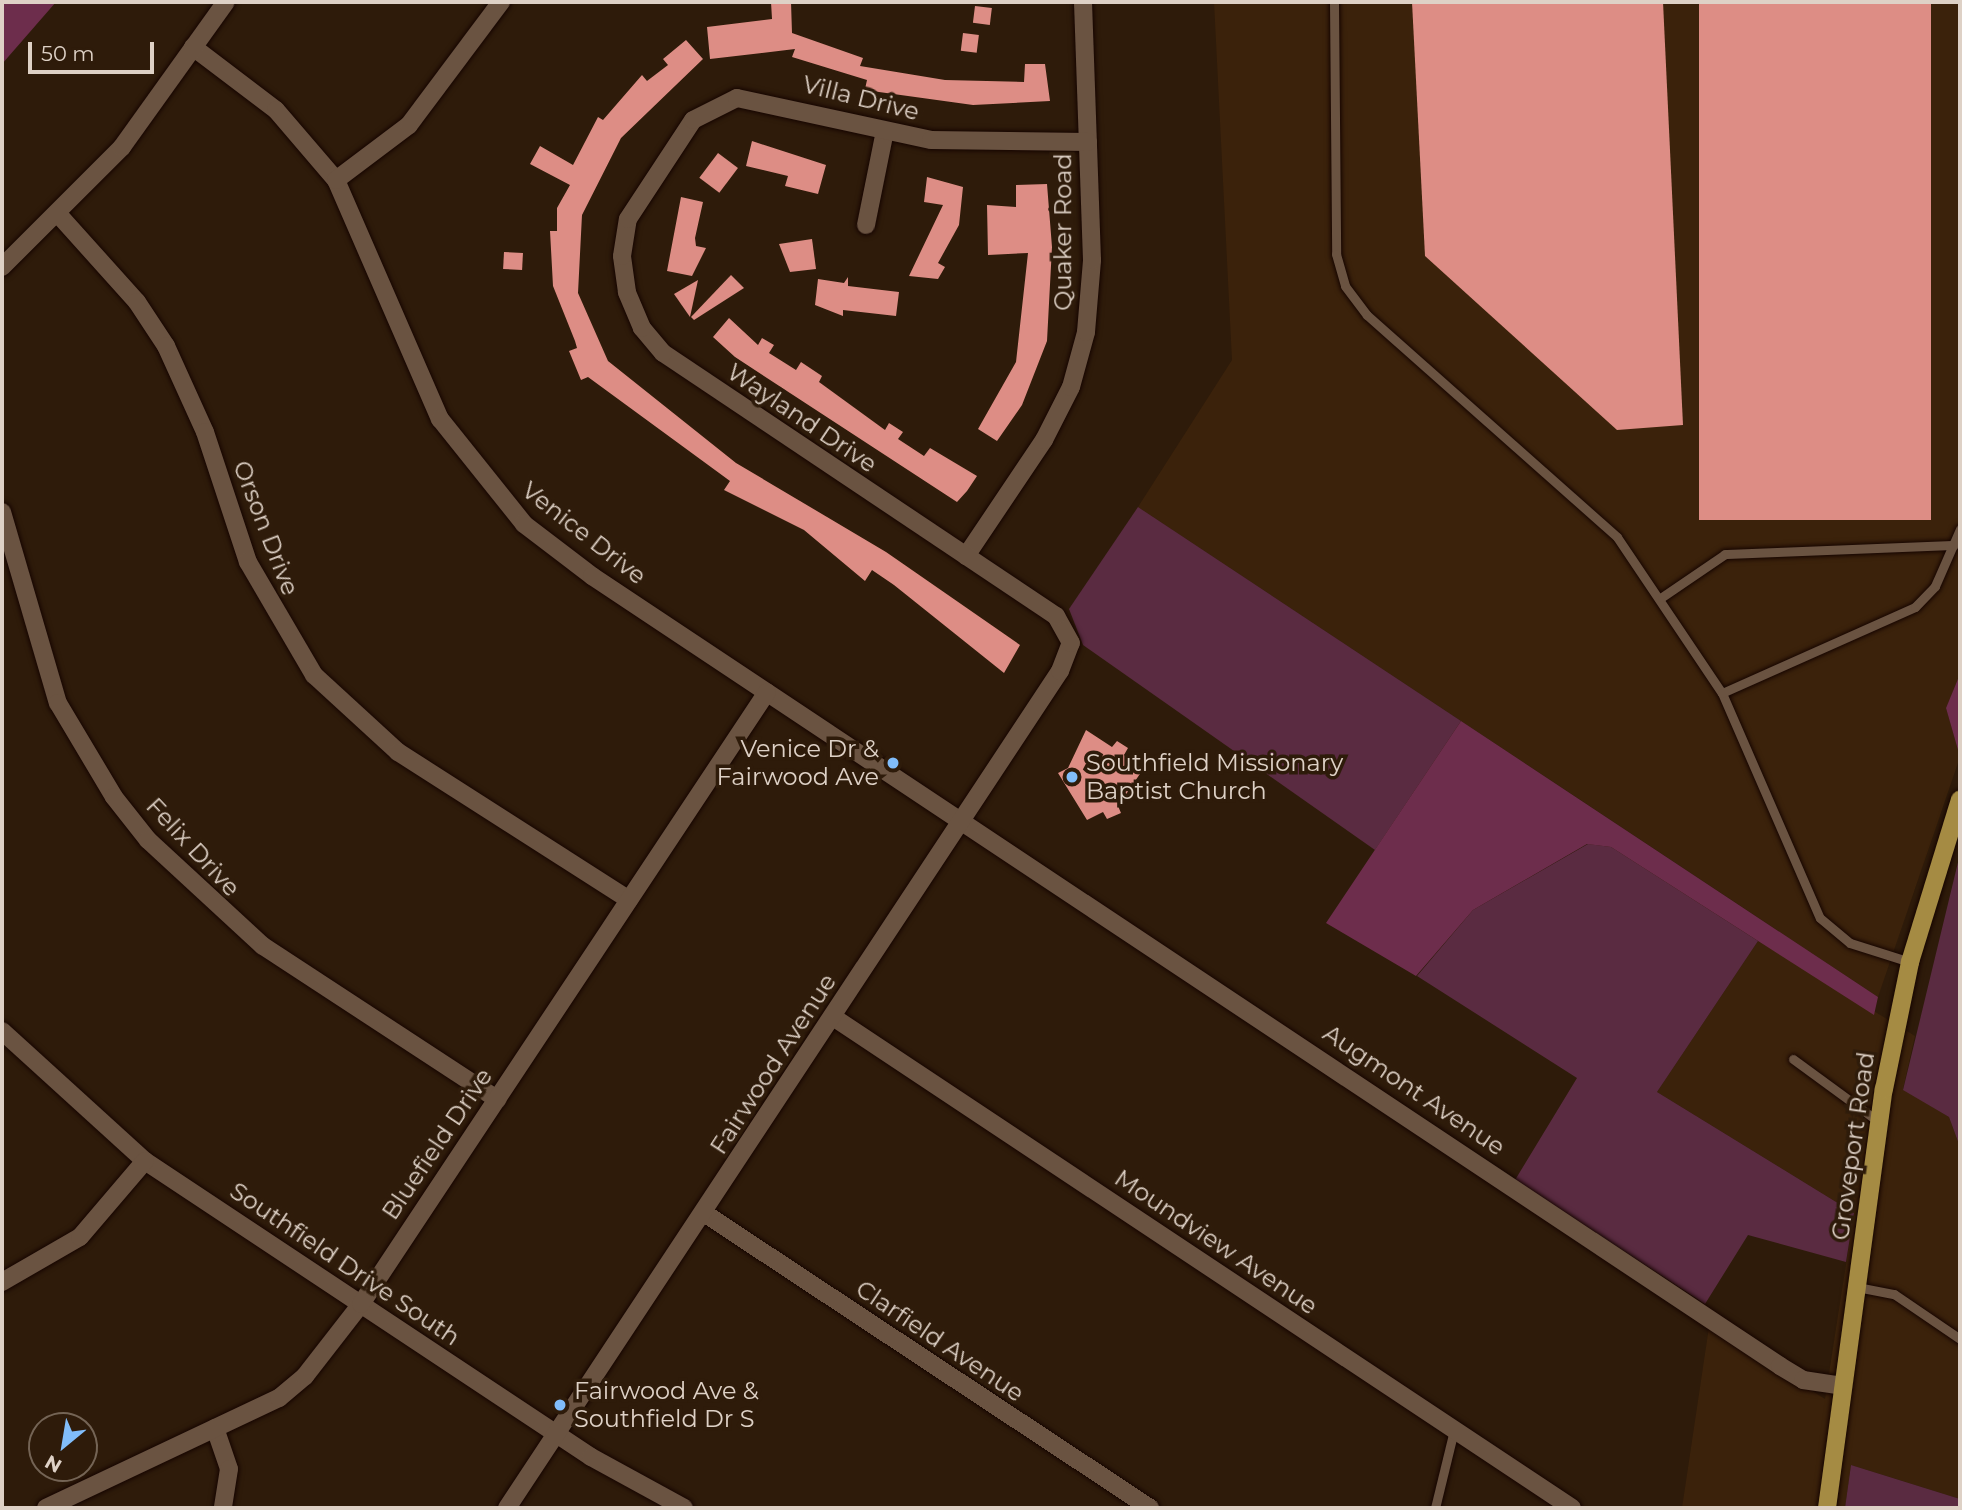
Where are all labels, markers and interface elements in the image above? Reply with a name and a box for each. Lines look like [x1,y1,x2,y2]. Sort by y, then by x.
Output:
scale bar [32,28,158,72]
text: 50 m [41,41,95,66]
street label: Villa Drive [800,70,922,126]
street label: Quaker Road [1049,153,1077,311]
street label: Wayland Drive [722,357,882,479]
street label: Orson Drive [227,457,305,599]
street label: Venice Drive [516,476,652,590]
place label: Venice Dr & Fairwood Ave [717,735,879,791]
place label: Southfield Missionary Baptist Church [1086,749,1343,805]
marker: Venice Dr & Fairwood Ave [885,755,901,771]
marker: Southfield Missionary Baptist Church [1064,769,1080,785]
street label: Felix Drive [140,792,246,902]
street label: Fairwood Avenue [704,968,842,1160]
street label: Augmont Avenue [1318,1019,1510,1161]
street label: Groveport Road [1826,1050,1880,1242]
street label: Bluefield Drive [376,1063,498,1225]
street label: Moundview Avenue [1109,1163,1323,1321]
street label: Southfield Drive South [225,1176,465,1352]
street label: Clarfield Avenue [851,1274,1029,1408]
place label: Fairwood Ave & Southfield Dr S [574,1377,759,1433]
marker: Fairwood Ave & Southfield Dr S [552,1397,568,1413]
north arrow [28,1412,98,1482]
text: N [41,1450,66,1478]

